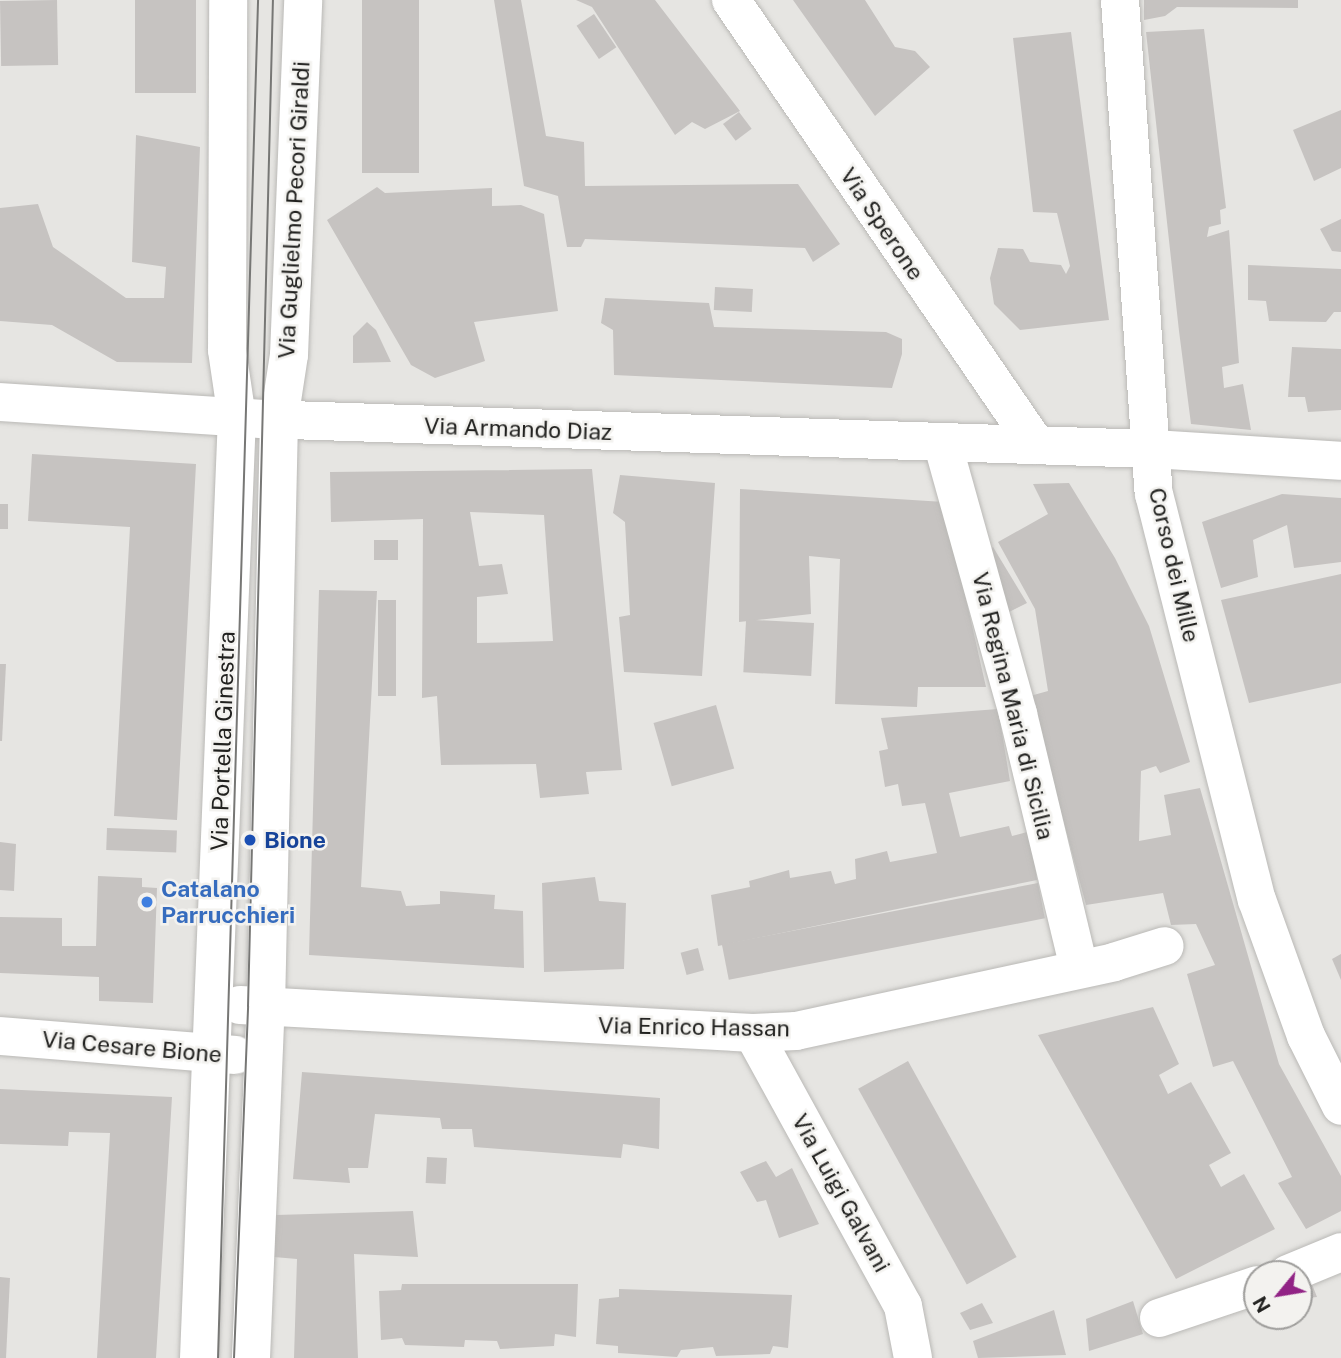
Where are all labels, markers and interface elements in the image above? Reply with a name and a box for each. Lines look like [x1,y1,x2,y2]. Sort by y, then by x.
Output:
street label: Via Guglielmo Pecori Giraldi [272,60,316,360]
street label: Via Sperone [834,163,930,285]
street label: Via Armando Diaz [423,412,613,446]
street label: Corso dei Mille [1143,485,1205,645]
street label: Via Regina Maria di Sicilia [966,569,1060,843]
street label: Via Portella Ginestra [205,631,241,851]
place label: Bione [264,826,326,854]
marker: Bione [242,832,258,848]
place label: Catalano Parrucchieri [161,875,295,929]
marker: Catalano Parrucchieri [139,894,155,910]
street label: Via Enrico Hassan [598,1012,790,1042]
street label: Via Cesare Bione [41,1025,223,1069]
street label: Via Luigi Galvani [786,1109,896,1277]
north arrow [1243,1260,1313,1330]
text: N [1248,1293,1275,1316]

